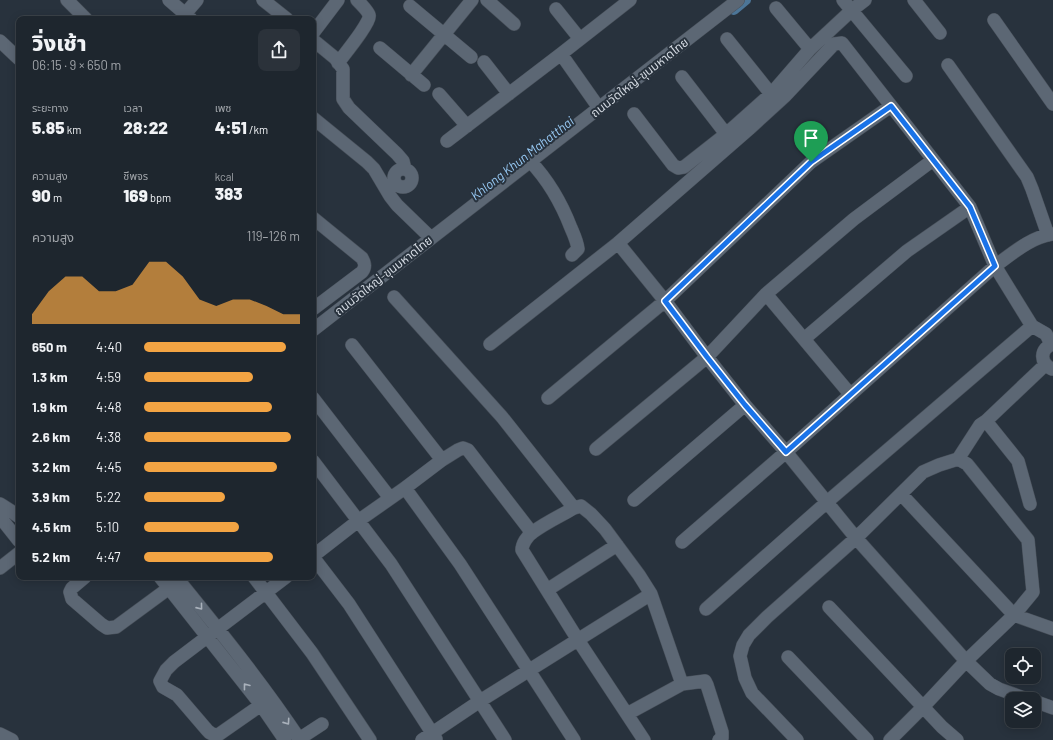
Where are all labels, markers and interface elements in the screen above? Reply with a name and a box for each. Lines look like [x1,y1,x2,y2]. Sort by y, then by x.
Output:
text: วิ่งเช้า [32,29,87,55]
button: share [258,29,300,71]
street label: ถนนวัดใหญ่-ขุนมหาดไทย [587,35,691,120]
text: 06:15 · 9 × 650 m [32,57,121,73]
text: ระยะทาง [32,101,68,114]
text: เวลา [123,101,143,114]
text: เพซ [215,101,231,114]
water label: Khlong Khun Mahatthai [467,112,577,203]
text: 5.85 [32,117,64,137]
text: 28:22 [123,117,168,137]
text: 4:51 [215,117,247,137]
pin [794,121,828,162]
text: km [64,123,81,136]
text: /km [247,123,268,136]
icon: arrive [800,127,822,149]
text: ความสูง [32,169,68,182]
text: ชีพจร [123,169,148,182]
text: kcal [215,170,234,183]
text: 383 [215,183,243,203]
text: 90 [32,185,51,205]
text: 169 [123,185,148,205]
text: m [51,191,62,204]
text: bpm [148,191,171,204]
text: 119–126 m [247,228,300,244]
text: ความสูง [32,229,74,245]
street label: ถนนวัดใหญ่-ขุนมหาดไทย [331,233,435,318]
text: 650 m [32,339,67,355]
text: 4:40 [96,339,122,355]
text: 1.3 km [32,369,68,385]
text: 4:59 [96,369,121,385]
text: 1.9 km [32,399,67,415]
text: 4:48 [96,399,122,415]
text: 2.6 km [32,429,70,445]
text: 4:38 [96,429,121,445]
text: 3.2 km [32,459,70,475]
text: 4:45 [96,459,121,475]
text: 3.9 km [32,489,70,505]
text: 5:22 [96,489,121,505]
text: 4.5 km [32,519,71,535]
text: 5:10 [96,519,119,535]
text: 5.2 km [32,549,70,565]
text: 4:47 [96,549,121,565]
one-way arrow [196,603,203,610]
map controls [1005,648,1041,728]
button: locate [1005,648,1041,684]
one-way arrow [243,683,250,690]
button: layers [1005,692,1041,728]
one-way arrow [282,718,290,725]

